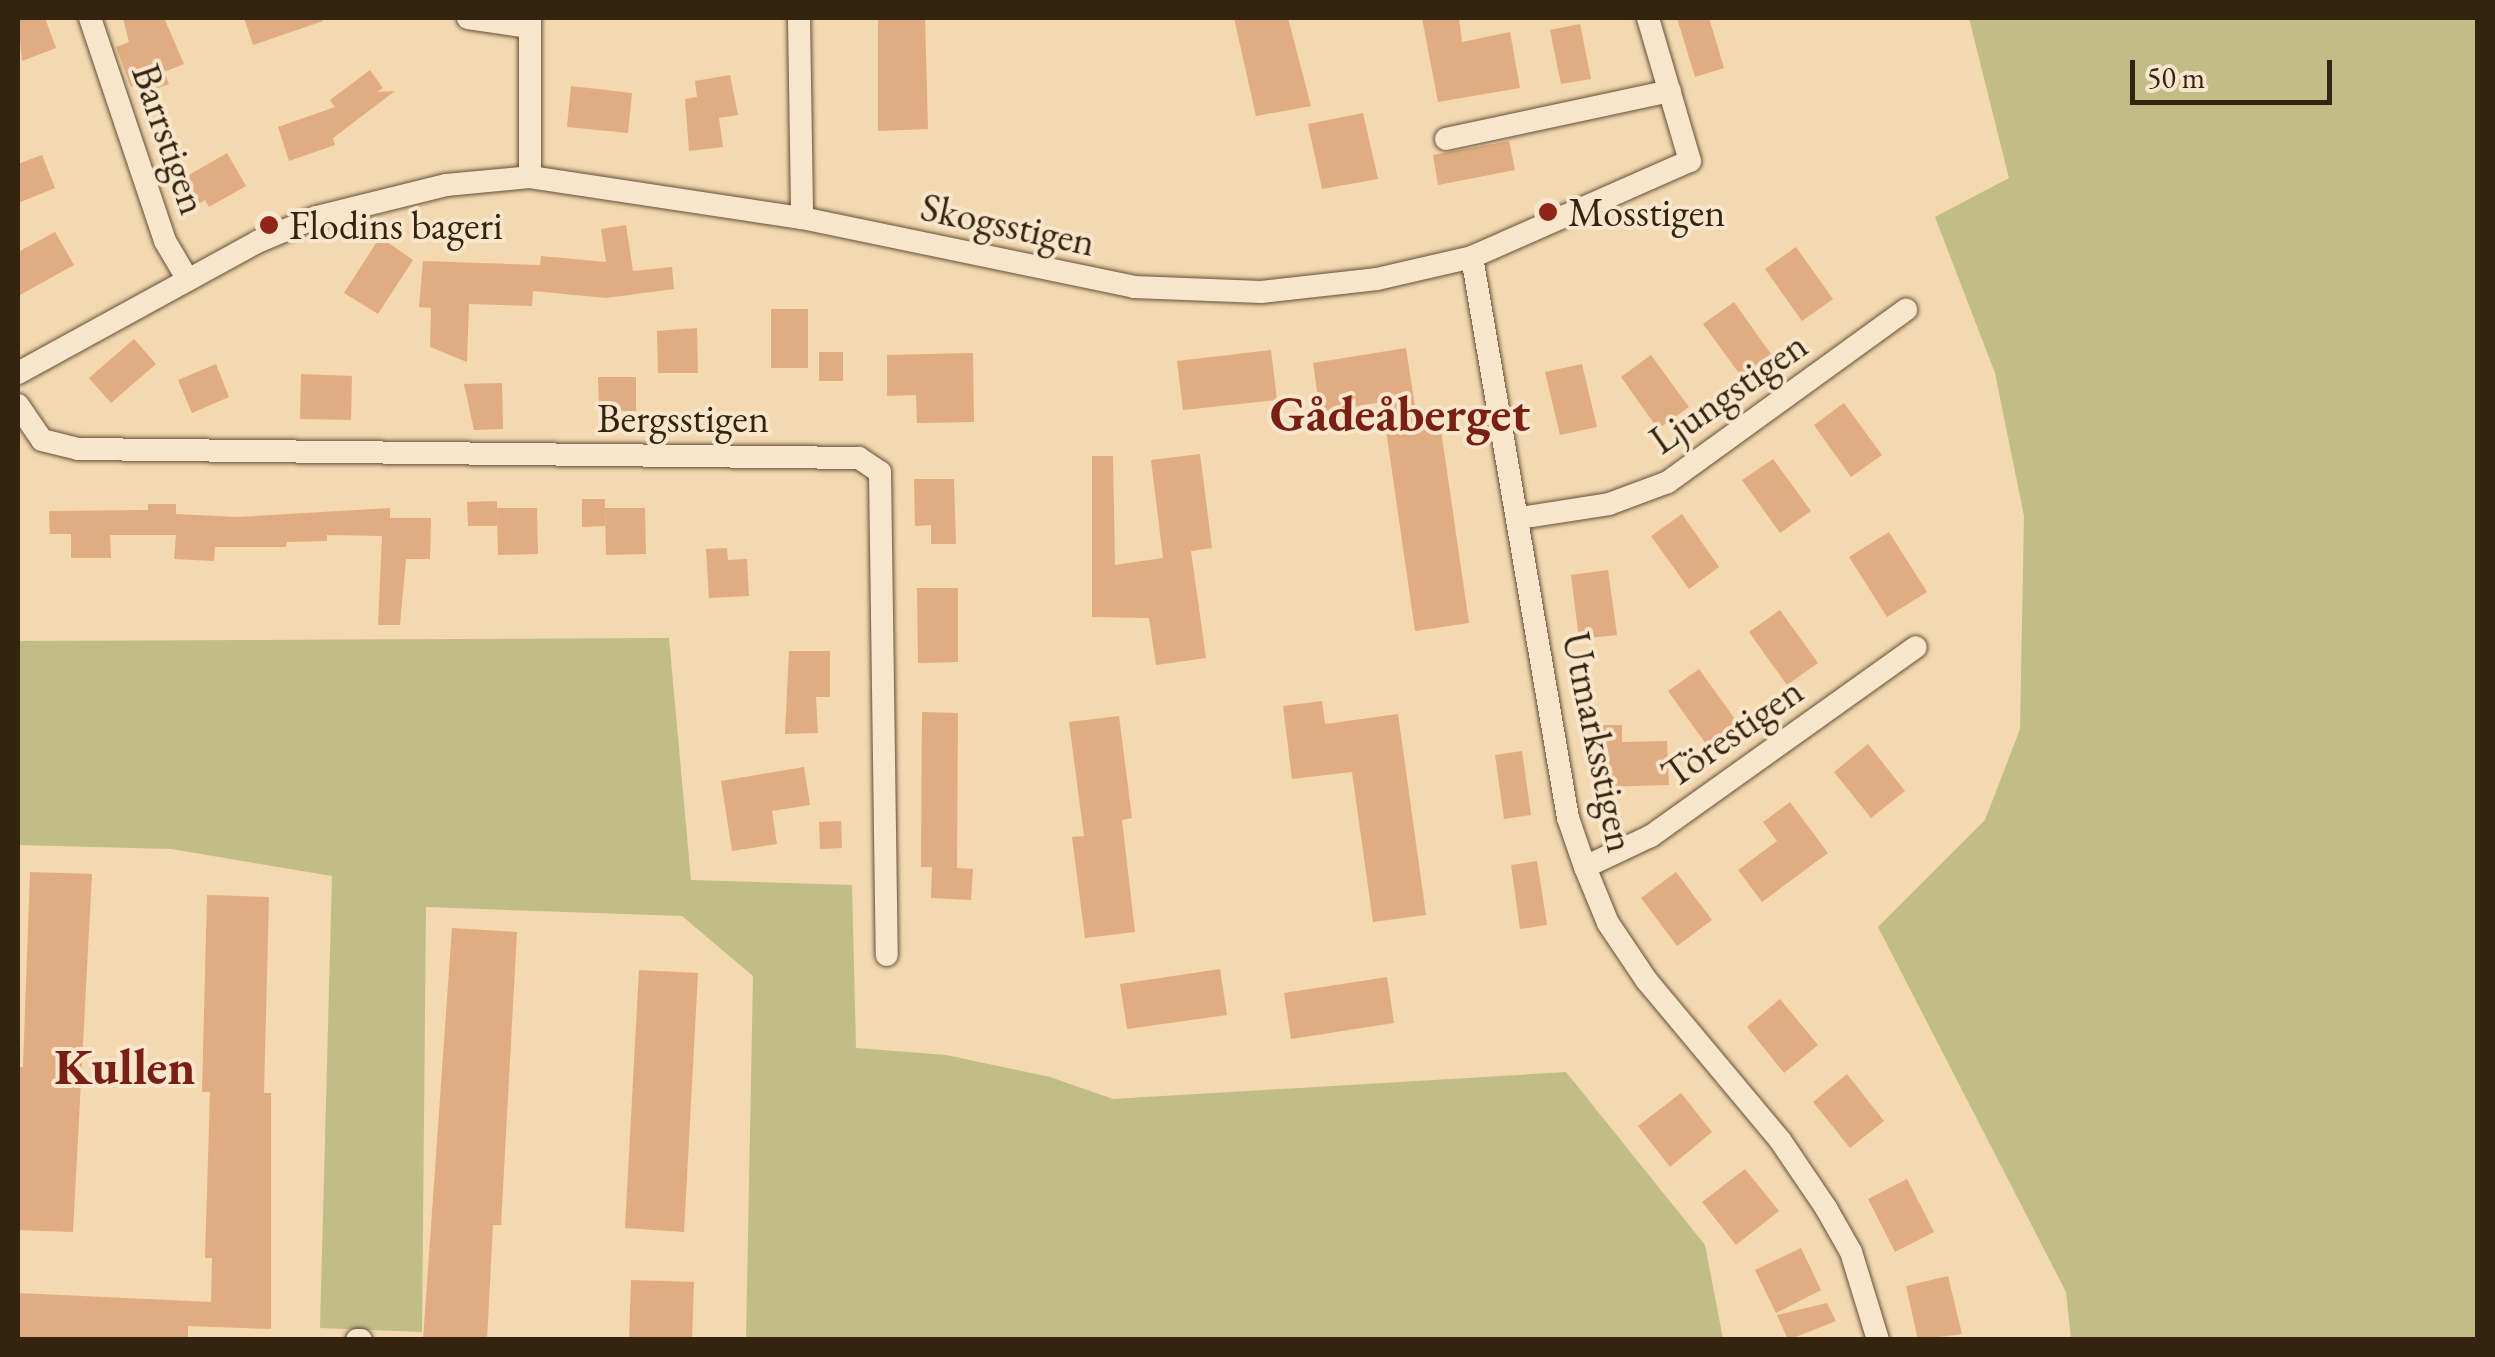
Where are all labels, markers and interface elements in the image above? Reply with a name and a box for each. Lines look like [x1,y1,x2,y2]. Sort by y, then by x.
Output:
scale bar [2135,40,2338,102]
street label: Barrstigen [122,58,218,220]
text: 50 m [2147,58,2205,97]
street label: Skogsstigen [917,182,1099,266]
place label: Mosstigen [1568,188,1725,236]
place label: Flodins bageri [289,201,503,249]
marker: Mosstigen [1537,201,1559,223]
marker: Flodins bageri [258,214,280,236]
street label: Ljungstigen [1640,320,1816,464]
district label: Gådeåberget [1270,384,1530,444]
street label: Bergsstigen [597,394,769,442]
street label: Utmarksstigen [1552,628,1646,856]
street label: Törestigen [1652,666,1812,798]
district label: Kullen [54,1037,196,1097]

